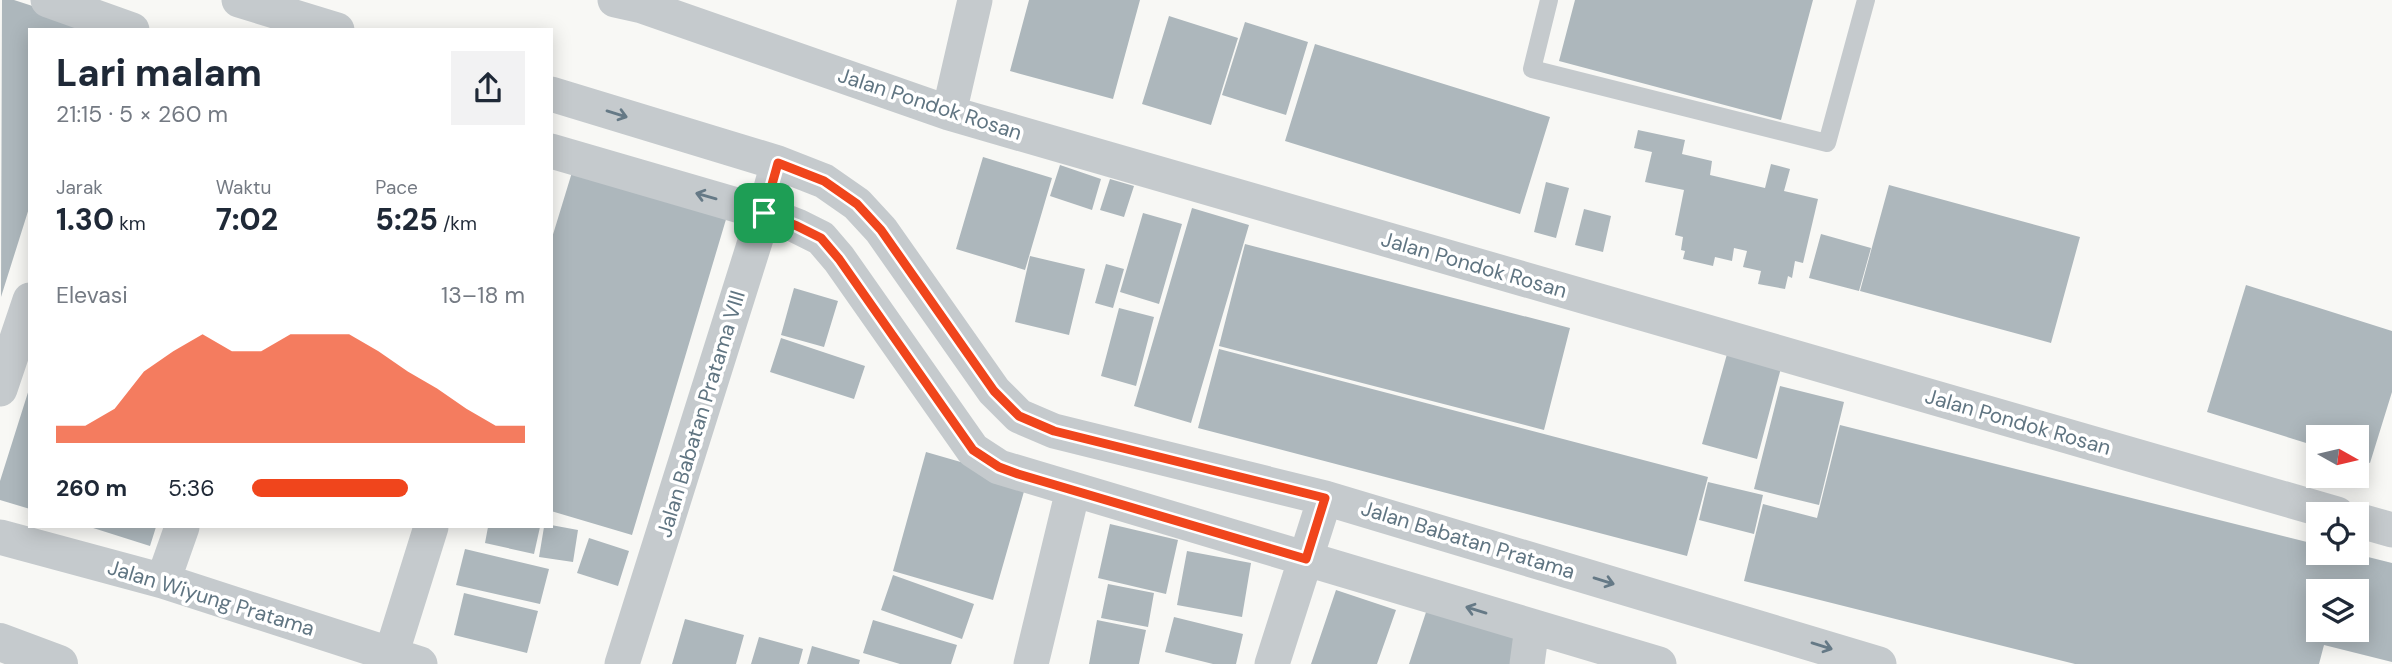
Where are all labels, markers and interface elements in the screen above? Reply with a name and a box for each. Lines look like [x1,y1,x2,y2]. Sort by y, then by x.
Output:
text: Lari malam [56,48,262,98]
button: share [451,51,525,125]
street label: Jalan Pondok Rosan [834,61,1026,147]
text: 21:15 · 5 × 260 m [56,99,228,129]
one-way arrow [605,109,627,122]
text: Jarak [56,175,103,200]
text: Waktu [216,175,271,200]
text: Pace [375,175,418,200]
pin [734,183,794,243]
one-way arrow [695,189,717,202]
icon: arrive [745,194,783,232]
text: 1.30 [56,200,114,239]
text: 7:02 [216,200,278,239]
text: 5:25 [375,200,438,239]
text: km [114,211,146,236]
text: /km [438,211,477,236]
street label: Jalan Pondok Rosan [1378,225,1570,305]
text: Elevasi [56,280,128,310]
text: 13–18 m [441,280,525,310]
street label: Jalan Babatan Pratama VIII [650,287,752,541]
street label: Jalan Pondok Rosan [1922,382,2114,462]
north arrow [2306,425,2370,488]
map controls [2306,425,2369,642]
text: 260 m [56,473,127,503]
text: 5:36 [168,473,215,503]
street label: Jalan Babatan Pratama [1358,494,1578,586]
button: locate [2306,502,2369,565]
street label: Jalan Wiyung Pratama [104,553,318,643]
one-way arrow [1593,576,1615,589]
button: layers [2306,579,2369,642]
one-way arrow [1465,602,1487,615]
one-way arrow [1811,641,1833,654]

